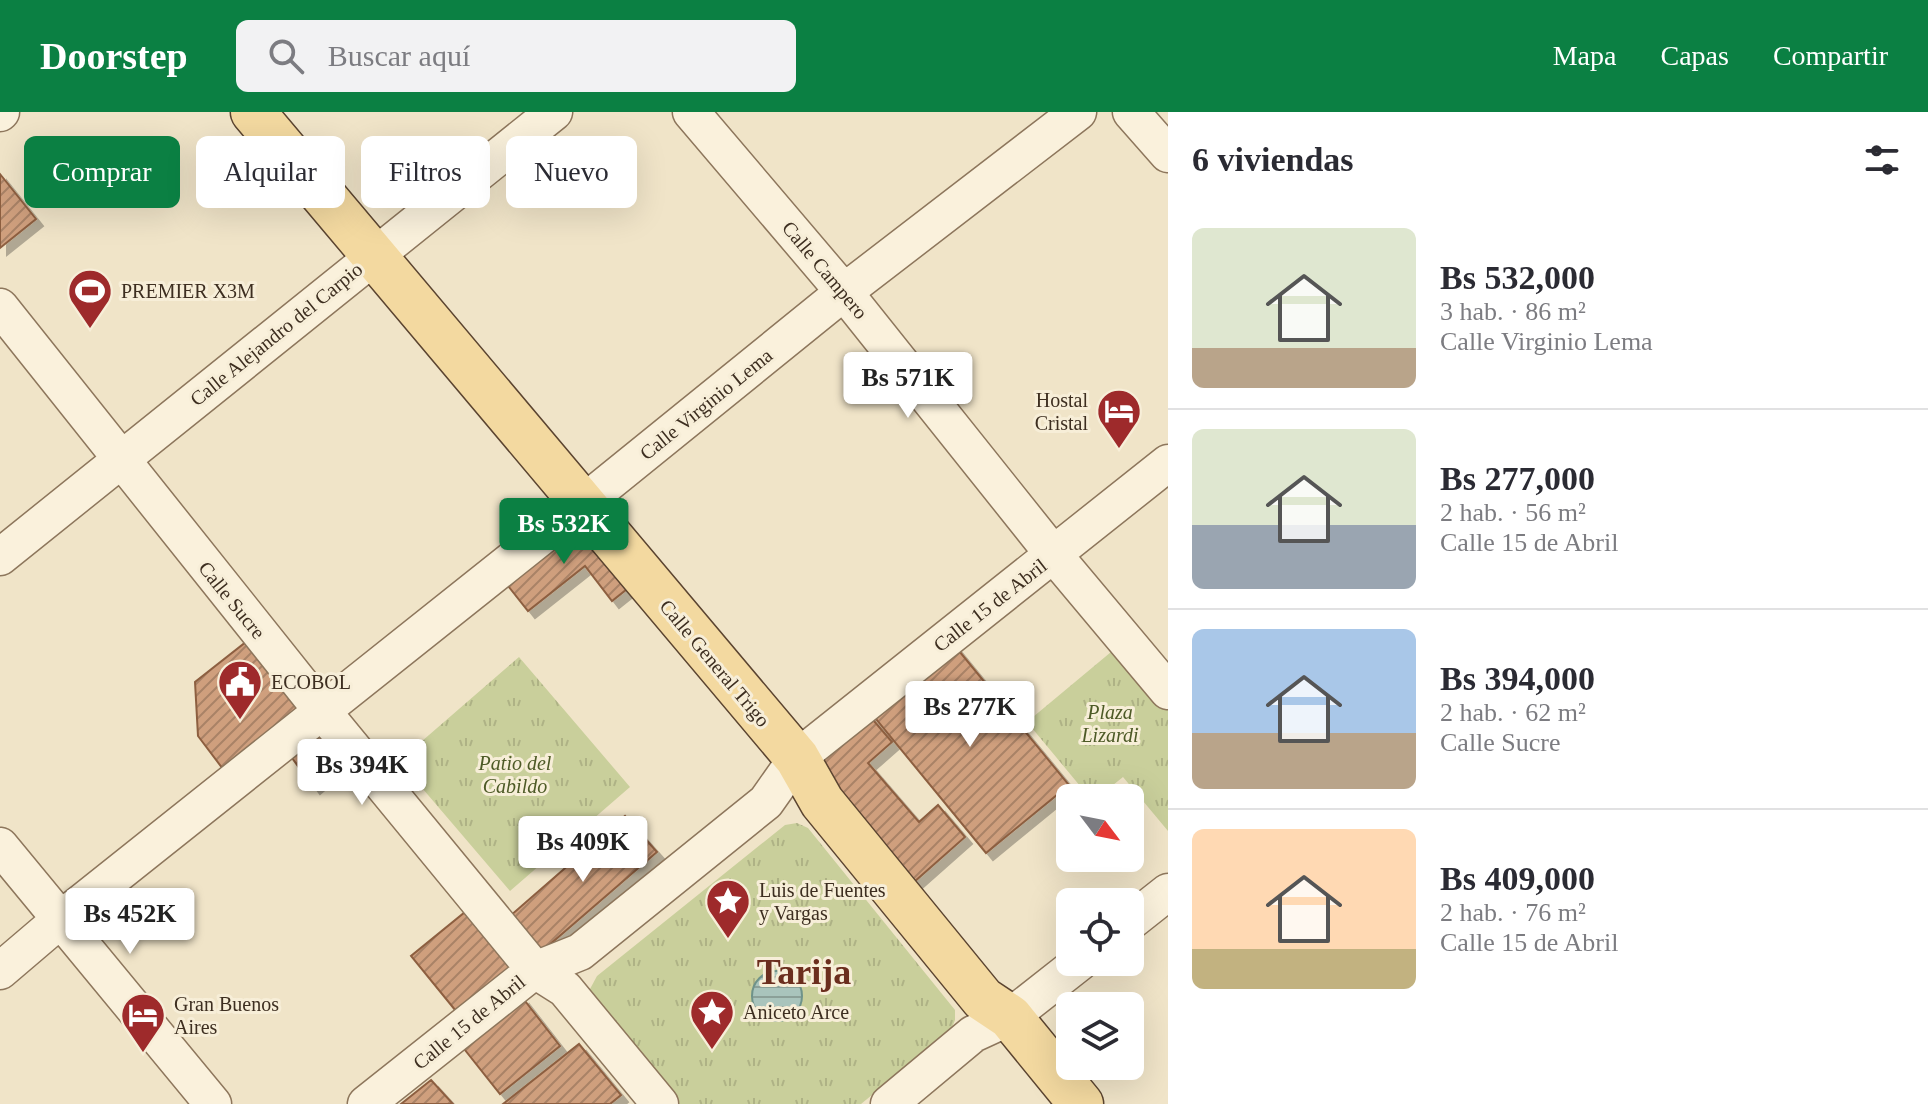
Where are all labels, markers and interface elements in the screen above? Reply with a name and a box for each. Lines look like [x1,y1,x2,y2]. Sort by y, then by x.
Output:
search box [236,20,796,92]
icon: search [264,34,308,78]
text: Doorstep [40,35,188,77]
text: Buscar aquí [328,39,470,72]
text: Mapa [1553,40,1616,71]
text: Capas [1660,40,1729,71]
text: Compartir [1773,40,1888,71]
chip: Comprar [24,136,180,208]
chip: Alquilar [196,136,345,208]
chip: Filtros [361,136,490,208]
chip: Nuevo [506,136,637,208]
icon: filters [1860,138,1904,182]
text: 6 viviendas [1192,141,1354,178]
street label: Calle Campero [777,217,872,324]
street label: Calle Alejandro del Carpio [186,258,367,411]
text: Bs 532,000 [1440,259,1595,296]
icon: home [1256,260,1352,356]
sports icon: PREMIER X3M [66,267,114,330]
place label: PREMIER X3M [121,280,255,302]
text: 3 hab. · 86 m² [1440,297,1586,326]
text: Calle Virginio Lema [1440,327,1653,356]
street label: Calle Virginio Lema [636,344,777,465]
pin: Bs 571K [834,352,982,420]
text: Bs 571K [861,363,955,392]
hotel icon: Hostal Cristal [1095,387,1143,450]
place label: Hostal Cristal [1035,389,1088,434]
text: Bs 277,000 [1440,460,1595,497]
icon: home [1256,461,1352,557]
pin: Bs 532K [490,498,638,566]
text: 2 hab. · 56 m² [1440,498,1586,527]
text: Bs 532K [517,509,611,538]
text: Calle 15 de Abril [1440,528,1618,557]
street label: Calle 15 de Abril [929,554,1051,656]
street label: Calle Sucre [194,557,270,643]
street label: Calle General Trigo [655,595,774,732]
public building icon: ECOBOL [216,658,264,721]
text: Bs 394,000 [1440,660,1595,697]
icon: home [1256,661,1352,757]
place label: ECOBOL [271,671,351,693]
pin: Bs 277K [896,681,1044,749]
text: Bs 277K [923,692,1017,721]
text: 2 hab. · 62 m² [1440,698,1586,727]
park label: Plaza Lizardi [1080,701,1139,746]
text: Calle Sucre [1440,728,1561,757]
pin: Bs 394K [288,739,436,807]
text: Bs 394K [315,750,409,779]
park label: Patio del Cabildo [478,752,552,797]
north arrow [1056,784,1144,872]
map controls [1056,784,1144,1080]
pin: Bs 409K [509,816,657,884]
text: Bs 409K [536,827,630,856]
text: Bs 409,000 [1440,860,1595,897]
icon: home [1256,861,1352,957]
place icon: Luis de Fuentes y Vargas [704,877,752,940]
place label: Luis de Fuentes y Vargas [759,879,886,925]
pin: Bs 452K [56,888,204,956]
button: locate [1056,888,1144,976]
text: 2 hab. · 76 m² [1440,898,1586,927]
text: Bs 452K [83,899,177,928]
text: Calle 15 de Abril [1440,928,1618,957]
district label: Tarija [757,952,851,992]
street label: Calle 15 de Abril [409,970,530,1074]
place icon: Aniceto Arce [688,988,736,1051]
hotel icon: Gran Buenos Aires [119,991,167,1054]
button: layers [1056,992,1144,1080]
place label: Gran Buenos Aires [174,993,279,1038]
place label: Aniceto Arce [743,1001,849,1023]

